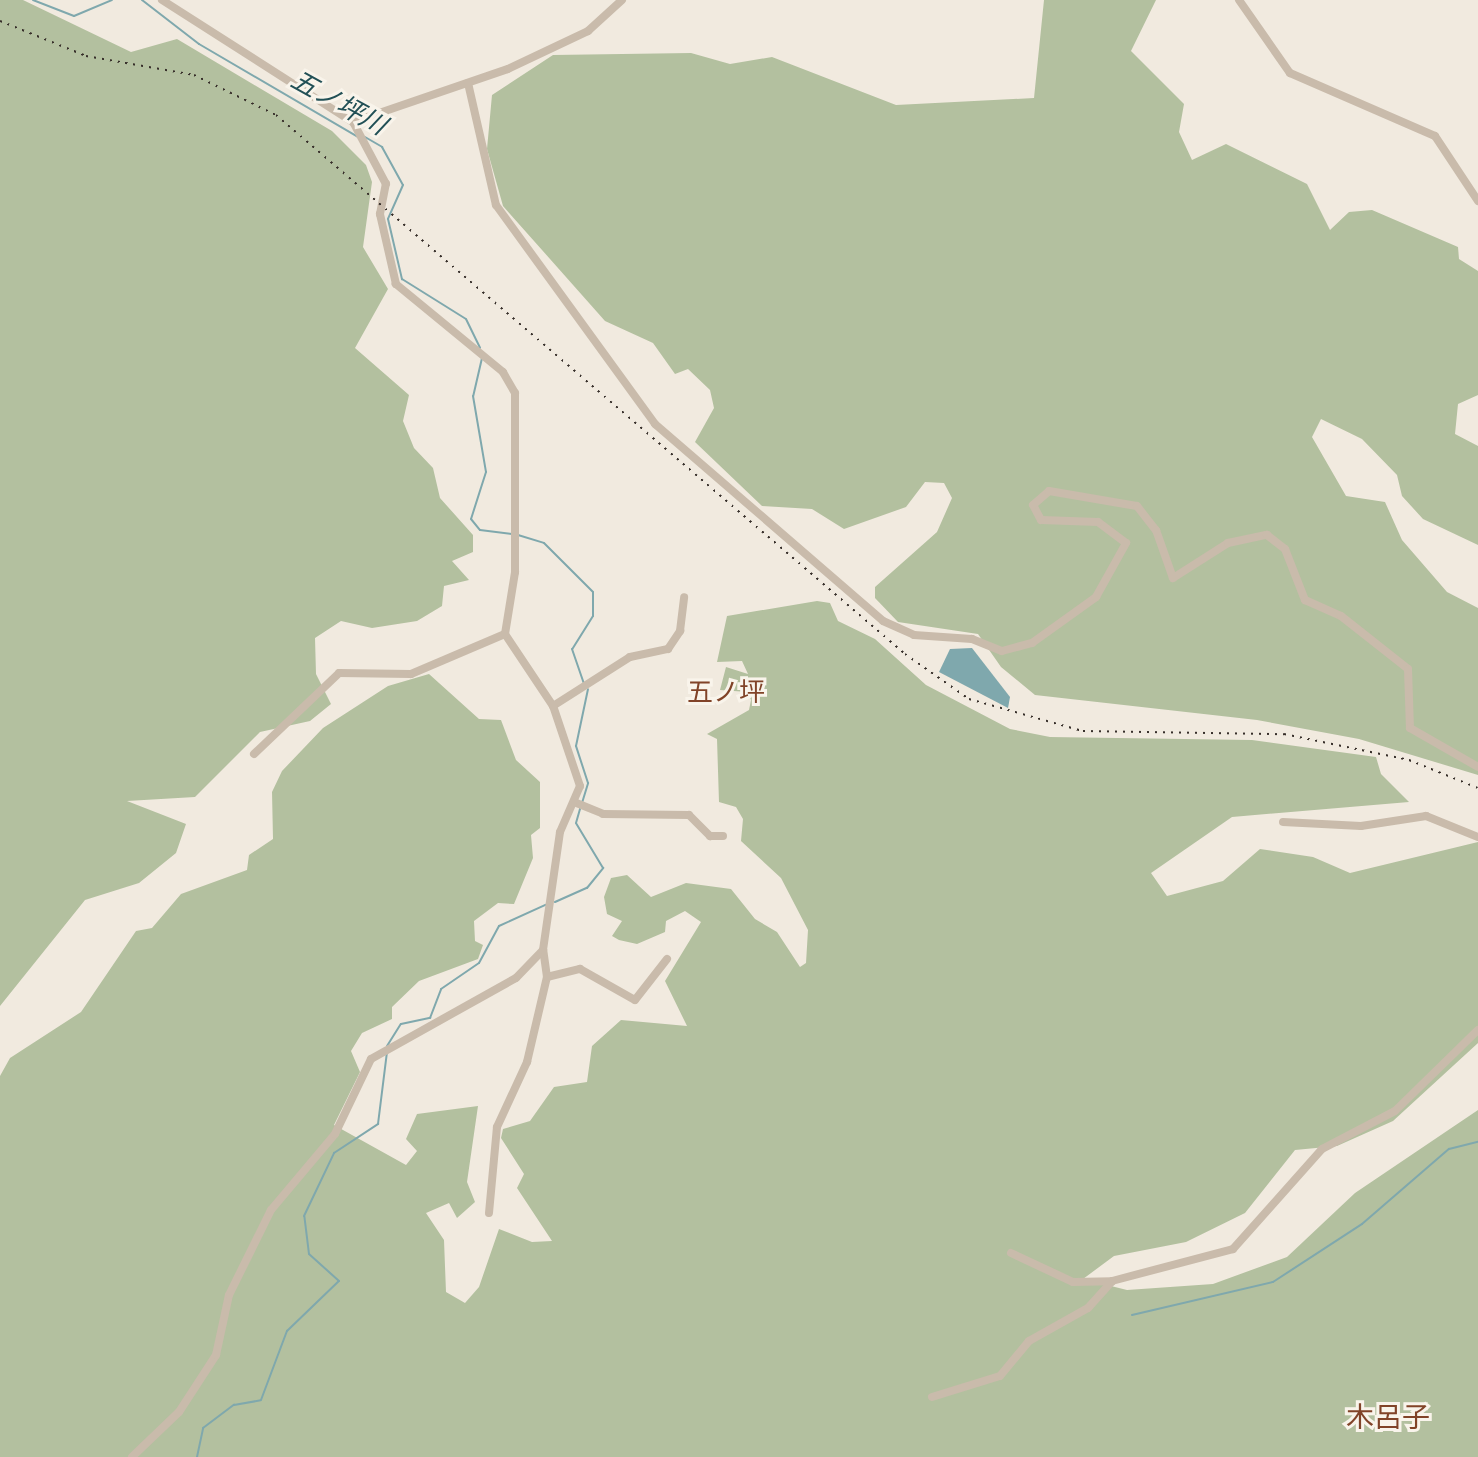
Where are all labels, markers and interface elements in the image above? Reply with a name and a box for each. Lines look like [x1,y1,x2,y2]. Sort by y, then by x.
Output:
water label: 五ノ坪川 [285,65,391,143]
district label: 五ノ坪 [687,678,765,710]
district label: 木呂子 [1346,1402,1430,1436]

